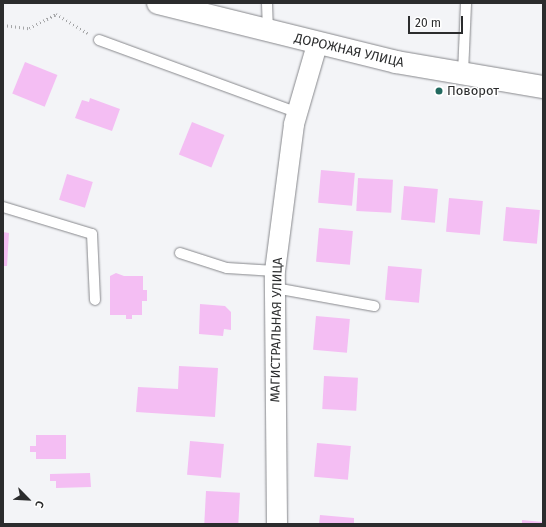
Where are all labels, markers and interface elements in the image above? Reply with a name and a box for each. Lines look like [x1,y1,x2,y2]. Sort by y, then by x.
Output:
scale bar [410,8,465,34]
text: 20 m [415,16,441,30]
street label: ДОРОЖНАЯ УЛИЦА [293,31,405,71]
place label: Поворот [447,83,499,99]
marker: Поворот [434,86,444,96]
street label: МАГИСТРАЛЬНАЯ УЛИЦА [268,257,286,403]
north arrow [8,479,48,519]
text: С [32,499,47,510]

